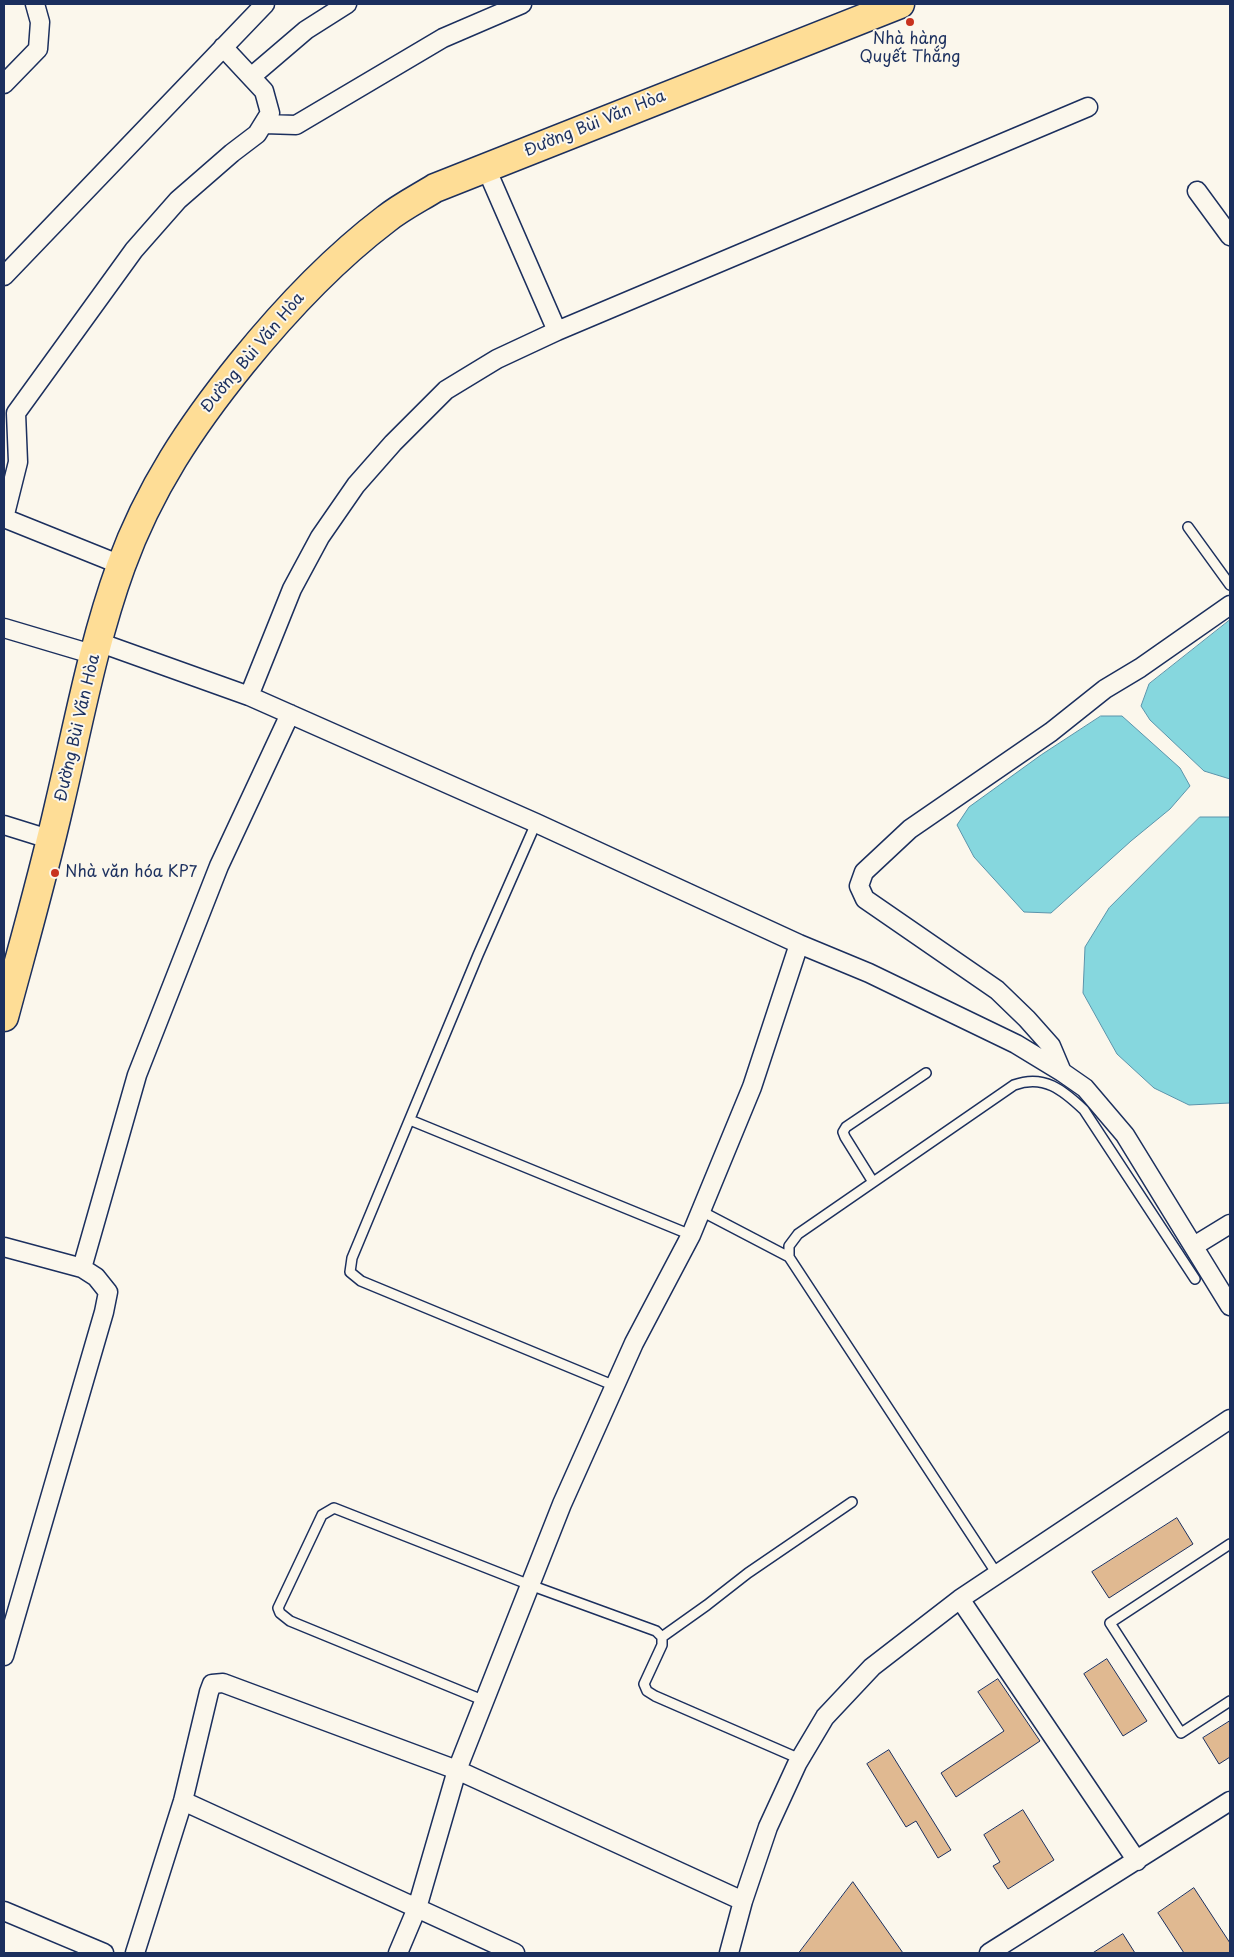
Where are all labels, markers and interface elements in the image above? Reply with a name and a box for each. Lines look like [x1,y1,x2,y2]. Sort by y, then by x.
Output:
marker: Nhà hàng Quyết Thắng [904,16,916,28]
place label: Nhà hàng Quyết Thắng [860,30,960,68]
street label: Đường Bùi Văn Hòa [522,87,668,161]
street label: Đường Bùi Văn Hòa [197,289,309,417]
street label: Đường Bùi Văn Hòa [52,652,104,804]
place label: Nhà văn hóa KP7 [65,863,197,883]
marker: Nhà văn hóa KP7 [49,867,61,879]

